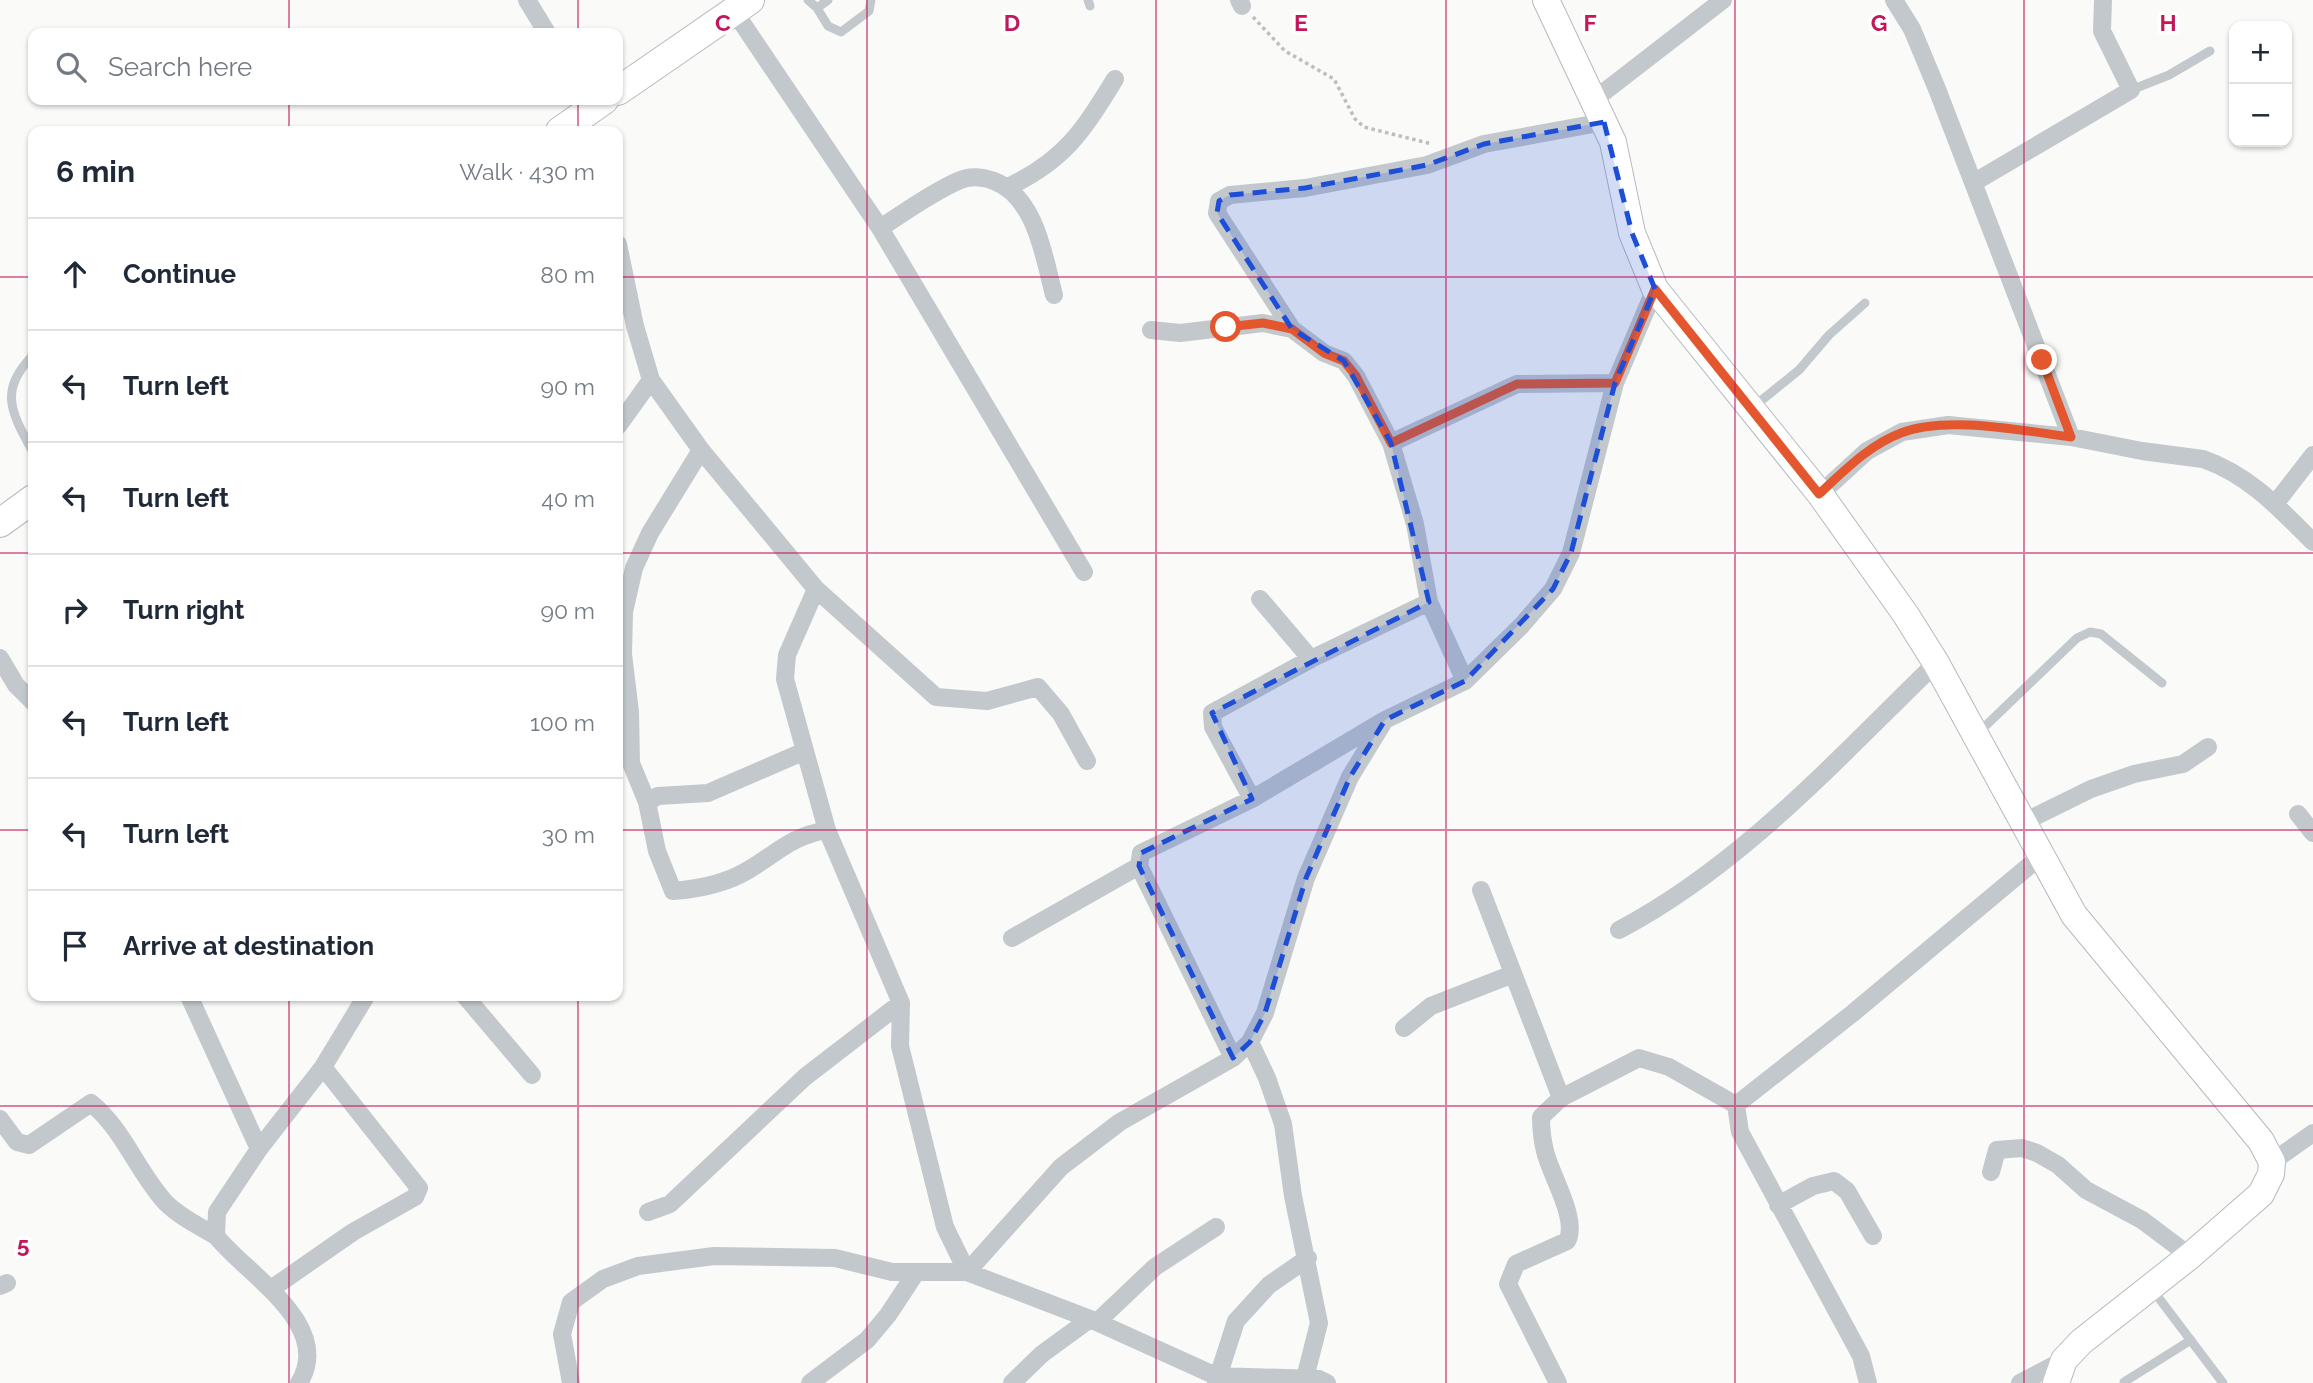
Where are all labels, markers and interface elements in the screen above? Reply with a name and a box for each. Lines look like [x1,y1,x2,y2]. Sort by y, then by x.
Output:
text: C [715,9,731,36]
text: D [1004,9,1020,36]
text: E [1294,9,1308,36]
text: F [1583,9,1597,36]
text: G [1871,9,1887,36]
text: H [2159,9,2177,36]
map controls [2229,21,2292,147]
button: + [2229,21,2292,84]
search box [28,28,623,105]
icon: search [52,48,90,86]
text: Search here [108,52,252,82]
button: − [2229,84,2292,147]
text: 6 min [56,154,135,189]
text: Walk · 430 m [459,158,595,185]
icon: ahead [56,255,94,293]
text: Continue [123,259,236,289]
text: 80 m [540,261,595,288]
route start [1210,311,1241,342]
route end [2026,344,2057,375]
icon: left [56,367,94,405]
text: Turn left [123,371,229,401]
text: 90 m [540,373,595,400]
icon: left [56,479,94,517]
text: Turn left [123,483,229,513]
text: 40 m [541,485,595,512]
icon: right [56,591,94,629]
text: Turn right [123,595,244,625]
text: 90 m [540,597,595,624]
icon: left [56,703,94,741]
text: Turn left [123,707,229,737]
text: 100 m [530,709,595,736]
icon: left [56,815,94,853]
text: Turn left [123,819,229,849]
text: 30 m [542,821,595,848]
icon: arrive [56,927,94,965]
text: Arrive at destination [123,931,374,961]
text: 5 [17,1231,30,1258]

